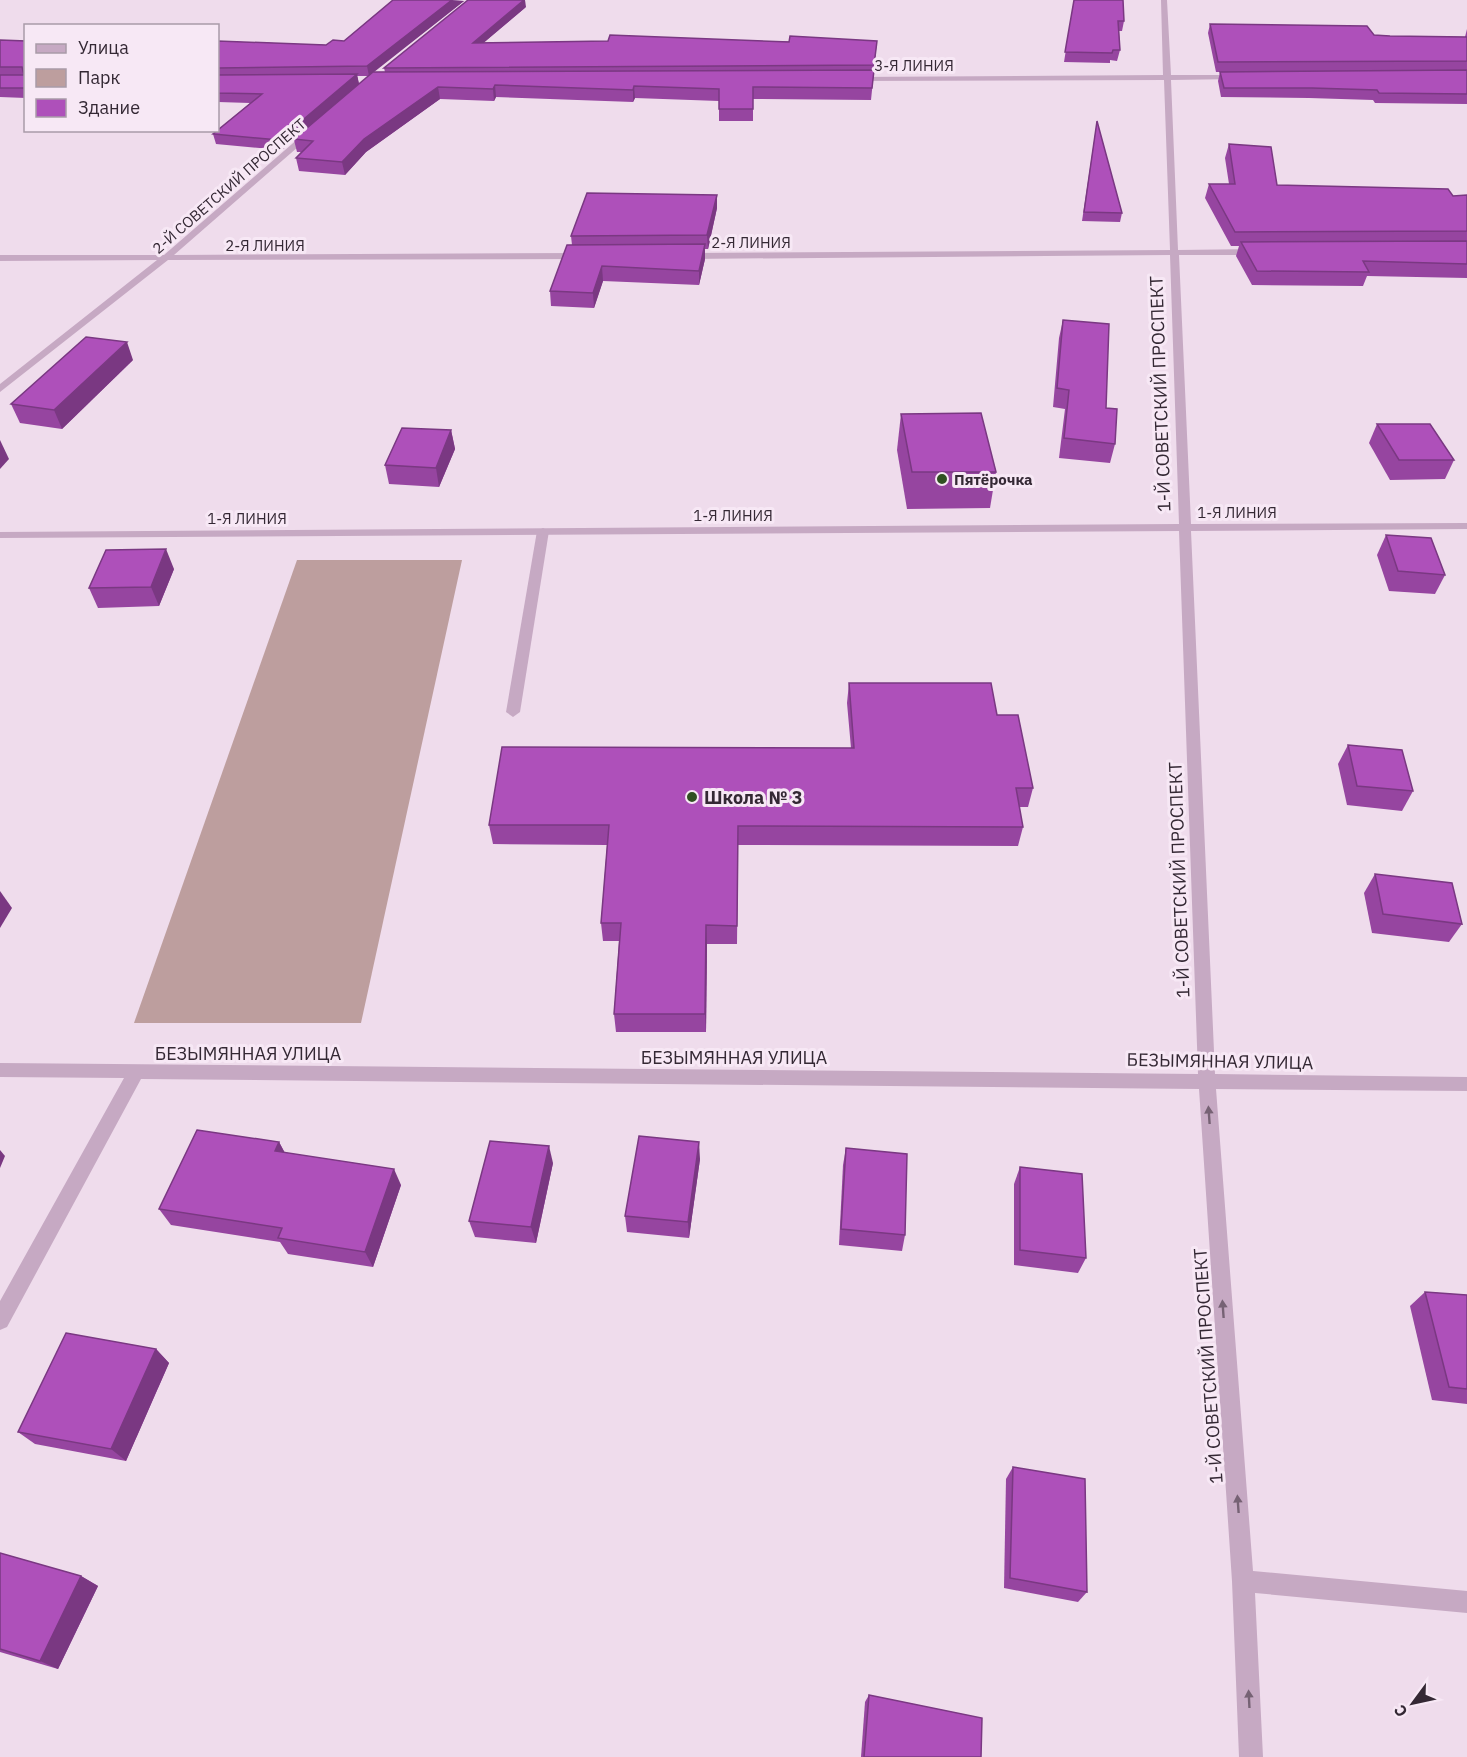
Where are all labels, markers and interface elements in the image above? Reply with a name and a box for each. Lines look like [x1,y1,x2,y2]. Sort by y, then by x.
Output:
legend [24,24,219,132]
text: Улица [78,36,129,59]
street label: 3-Я ЛИНИЯ [874,56,954,75]
text: Парк [78,66,121,89]
text: Здание [78,96,140,119]
street label: 2-Й СОВЕТСКИЙ ПРОСПЕКТ [149,114,310,258]
street label: 2-Я ЛИНИЯ [711,233,791,252]
street label: 2-Я ЛИНИЯ [225,236,305,255]
street label: 1-Й СОВЕТСКИЙ ПРОСПЕКТ [1144,276,1176,512]
place label: Пятёрочка [954,470,1033,489]
marker: Пятёрочка [935,472,949,486]
street label: 1-Я ЛИНИЯ [1197,503,1277,522]
street label: 1-Я ЛИНИЯ [693,506,773,525]
street label: 1-Я ЛИНИЯ [207,509,287,528]
street label: 1-Й СОВЕТСКИЙ ПРОСПЕКТ [1163,762,1195,998]
place label: Школа № 3 [704,786,803,809]
marker: Школа № 3 [685,790,699,804]
street label: БЕЗЫМЯННАЯ УЛИЦА [155,1042,342,1065]
street label: БЕЗЫМЯННАЯ УЛИЦА [641,1046,828,1069]
street label: БЕЗЫМЯННАЯ УЛИЦА [1127,1048,1314,1074]
one-way arrow [1204,1105,1214,1124]
street label: 1-Й СОВЕТСКИЙ ПРОСПЕКТ [1188,1247,1228,1485]
one-way arrow [1219,1300,1228,1319]
one-way arrow [1233,1494,1243,1513]
north arrow [1383,1673,1443,1733]
one-way arrow [1244,1689,1253,1708]
text: С [1389,1701,1412,1721]

